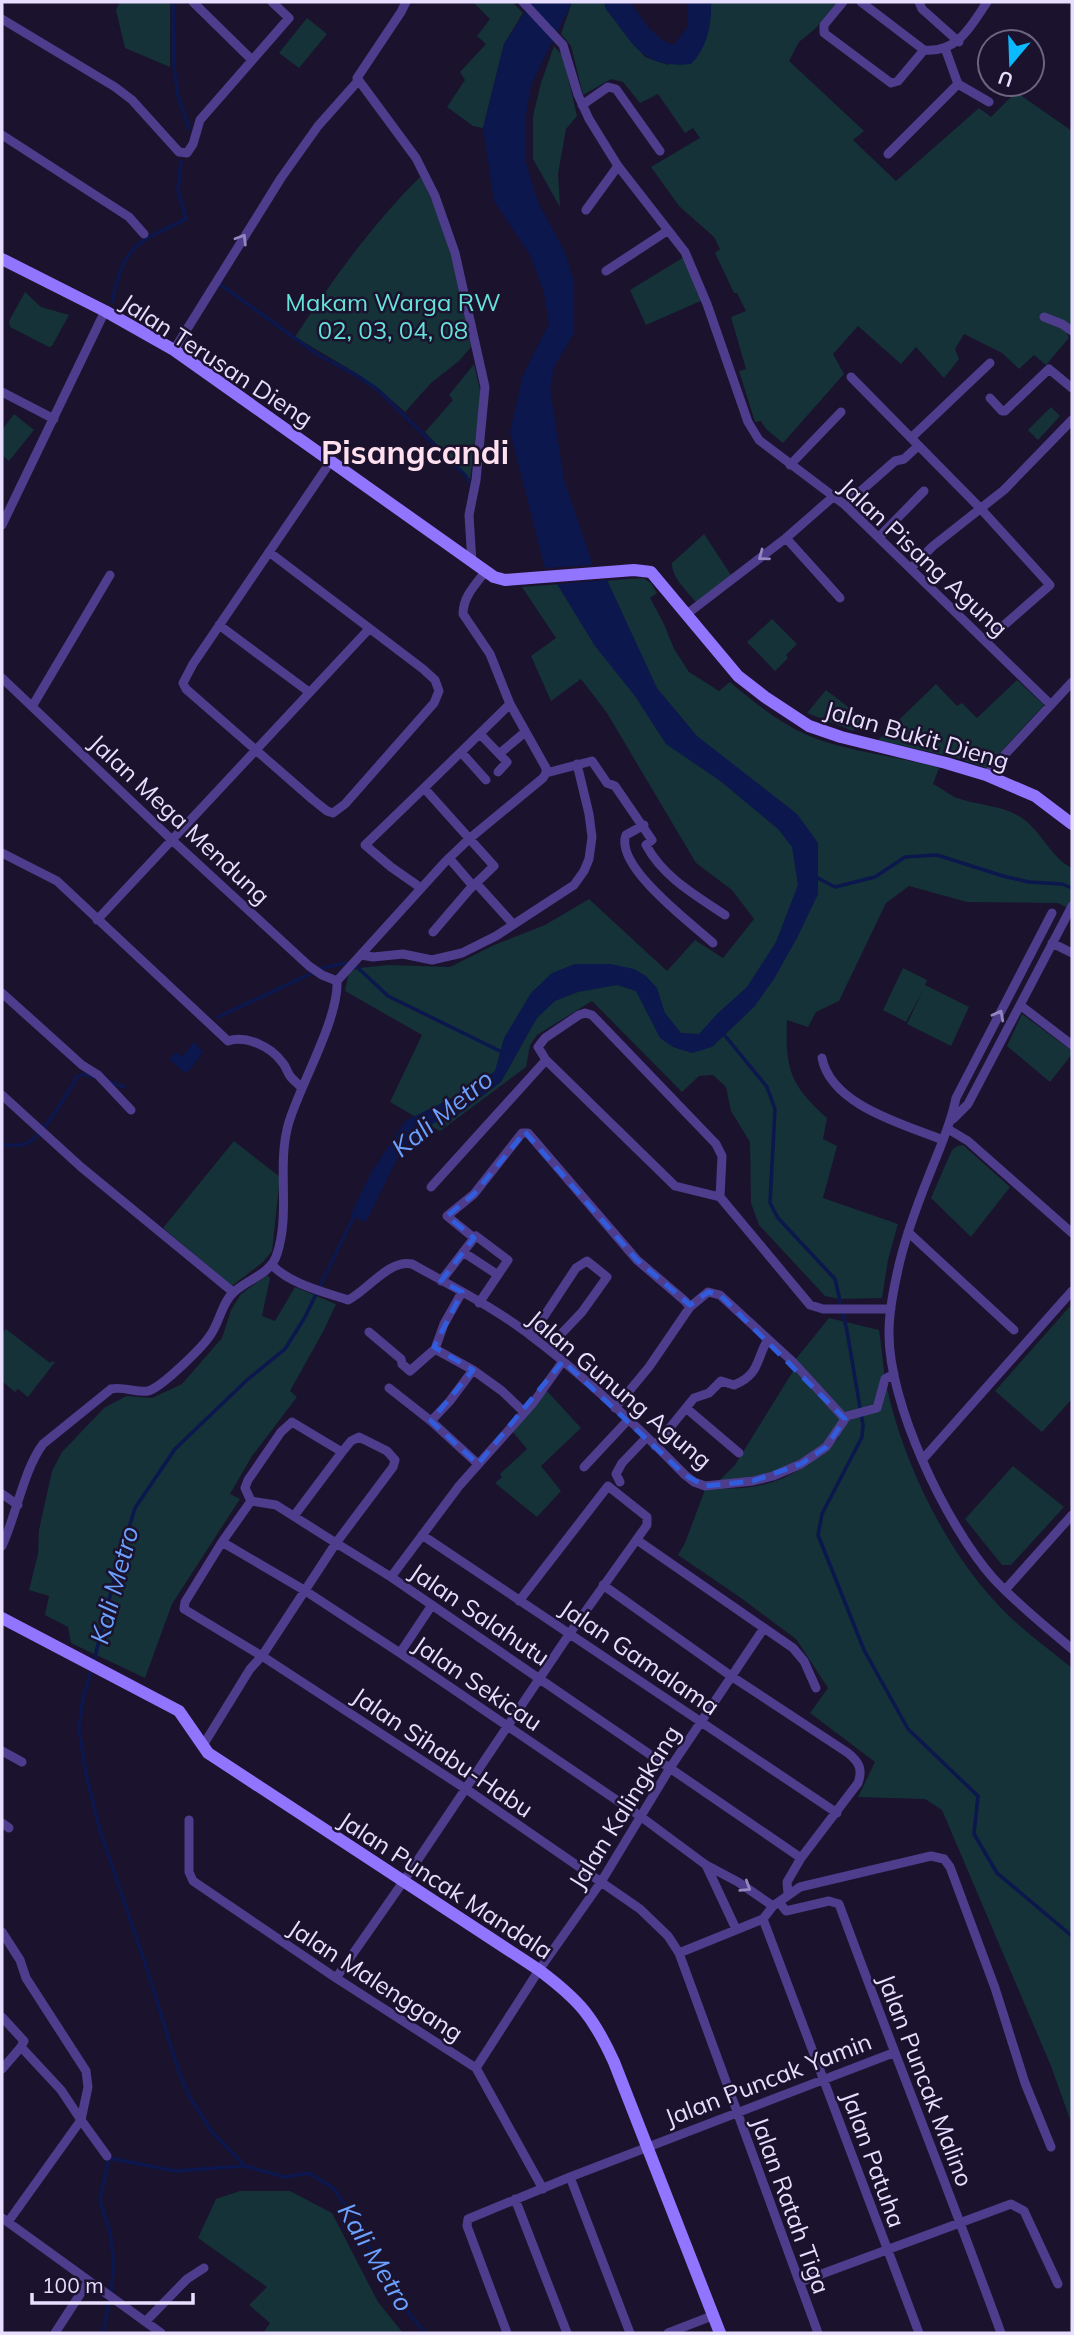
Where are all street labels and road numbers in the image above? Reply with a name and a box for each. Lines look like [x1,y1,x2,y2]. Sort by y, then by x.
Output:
street label: Jalan Terusan Dieng [115,287,319,433]
street label: Jalan Pisang Agung [833,471,1015,643]
street label: Jalan Bukit Dieng [821,694,1013,776]
street label: Jalan Mega Mendung [83,728,277,910]
street label: Jalan Gunung Agung [522,1303,718,1475]
street label: Jalan Salahutu [404,1556,556,1672]
street label: Jalan Gamalama [555,1593,725,1721]
street label: Jalan Sekicau [408,1629,548,1737]
street label: Jalan Sihabu-Habu [347,1680,539,1824]
street label: Jalan Kalingkang [562,1720,686,1894]
street label: Jalan Puncak Mandala [333,1805,559,1965]
street label: Jalan Malenggang [283,1912,469,2048]
street label: Jalan Puncak Malino [872,1970,980,2190]
street label: Jalan Puncak Yamin [660,2026,876,2132]
street label: Jalan Patuha [835,2087,913,2231]
street label: Jalan Ratah Tiga [745,2113,837,2297]

